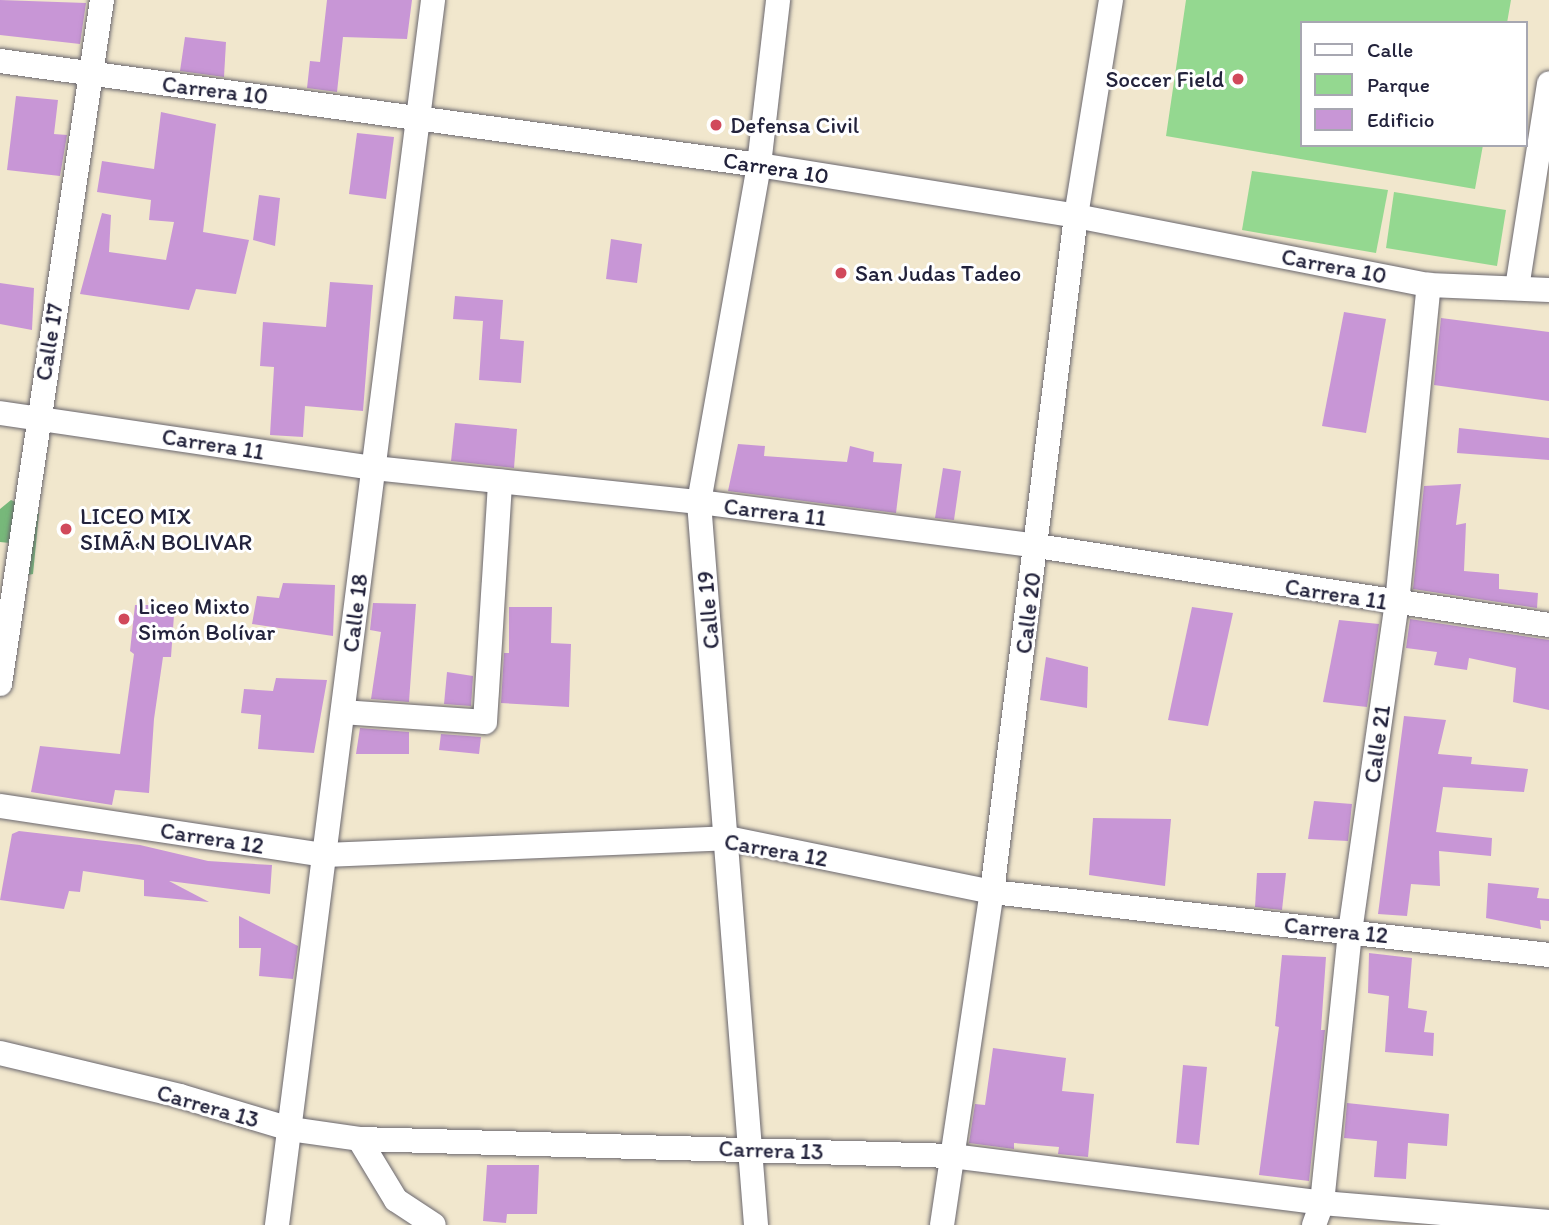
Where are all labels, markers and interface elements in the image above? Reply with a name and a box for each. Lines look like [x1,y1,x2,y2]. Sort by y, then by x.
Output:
legend [1300,21,1528,147]
text: Calle [1367,37,1413,62]
place label: Soccer Field [1105,65,1224,93]
street label: Carrera 10 [160,70,270,110]
marker: Soccer Field [1230,71,1246,87]
text: Parque [1367,72,1430,97]
text: Edificio [1367,107,1435,132]
place label: Defensa Civil [730,111,859,139]
marker: Defensa Civil [708,117,724,133]
street label: Carrera 10 [721,146,831,190]
street label: Carrera 10 [1279,242,1389,290]
place label: San Judas Tadeo [855,259,1019,287]
marker: San Judas Tadeo [833,265,849,281]
street label: Calle 17 [29,301,69,383]
street label: Carrera 11 [160,422,266,466]
street label: Carrera 11 [722,492,828,532]
place label: LICEO MIX SIMÃ‹N BOLIVAR [80,502,252,556]
marker: LICEO MIX SIMÃ‹N BOLIVAR [58,521,74,537]
street label: Calle 19 [691,570,725,650]
street label: Calle 20 [1009,571,1047,655]
street label: Calle 18 [336,572,374,654]
street label: Carrera 11 [1283,572,1389,616]
place label: Liceo Mixto Simón Bolívar [138,592,275,646]
marker: Liceo Mixto Simón Bolívar [116,611,132,627]
street label: Calle 21 [1358,703,1396,785]
street label: Carrera 12 [158,816,266,860]
street label: Carrera 12 [722,827,830,873]
street label: Carrera 12 [1283,911,1389,949]
street label: Carrera 13 [154,1078,262,1134]
street label: Carrera 13 [718,1134,824,1166]

